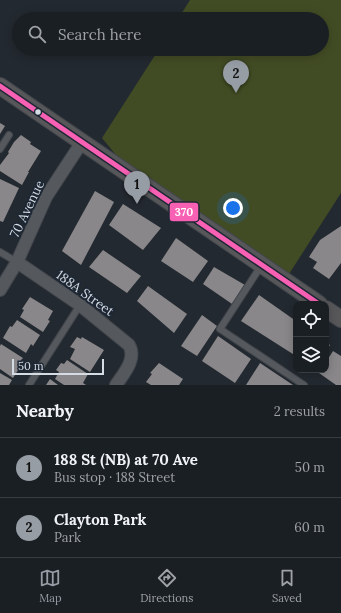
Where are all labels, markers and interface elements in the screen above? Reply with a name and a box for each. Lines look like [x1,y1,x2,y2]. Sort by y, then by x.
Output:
search box [12,12,329,56]
icon: search [26,23,48,45]
text: Search here [58,25,141,44]
pin: 2 [223,60,249,93]
unlabelled marker [33,107,43,117]
pin: 1 [124,171,150,204]
street label: 70 Avenue [6,178,48,240]
your location [223,198,243,218]
line badge: 370 [169,202,199,222]
text: 370 [175,205,193,219]
street label: 188A Street [53,266,117,320]
map controls [293,301,329,373]
button: locate [293,301,329,337]
button: layers [293,337,329,373]
scale bar [12,357,104,376]
text: 50 m [18,359,44,373]
text: Nearby [16,400,74,422]
text: 2 results [274,403,325,420]
text: 188 St (NB) at 70 Ave [54,450,198,469]
text: 1 [26,459,32,476]
text: 50 m [295,459,325,476]
text: Bus stop · 188 Street [54,469,175,486]
text: Clayton Park [54,510,146,529]
text: 2 [26,519,32,536]
text: 60 m [294,519,325,536]
text: Park [54,529,81,546]
tab: Map [39,567,62,605]
tab: Directions [140,567,193,605]
tab: Saved [272,567,302,605]

